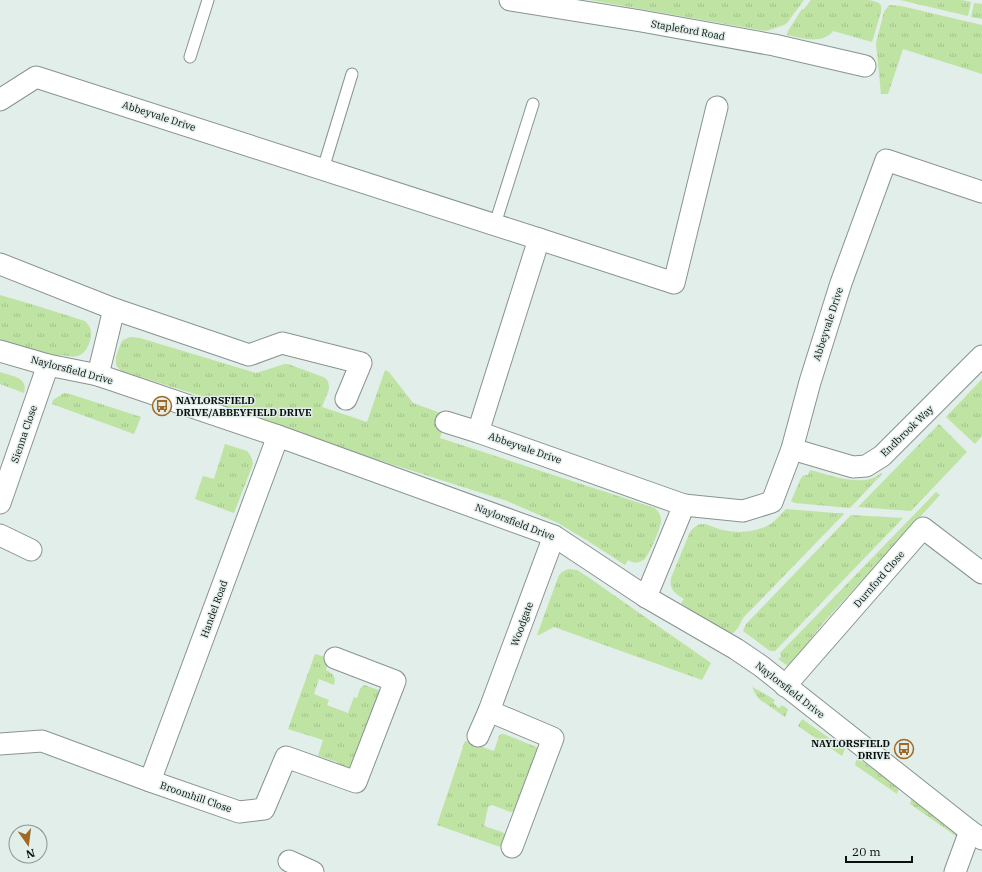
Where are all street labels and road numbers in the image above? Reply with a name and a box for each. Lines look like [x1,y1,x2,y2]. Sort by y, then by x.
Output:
street label: Stapleford Road [650,17,726,43]
street label: Abbeyvale Drive [121,98,197,134]
street label: Abbeyvale Drive [810,286,846,362]
street label: Naylorsfield Drive [29,353,115,387]
street label: Endbrook Way [878,402,937,460]
street label: Sienna Close [8,403,40,465]
street label: Abbeyvale Drive [487,429,563,467]
street label: Naylorsfield Drive [473,501,557,543]
street label: Durnford Close [851,548,907,610]
street label: Handel Road [198,578,230,640]
street label: Woodgate [508,600,536,648]
street label: Naylorsfield Drive [753,659,827,721]
street label: Broomhill Close [158,779,234,815]

